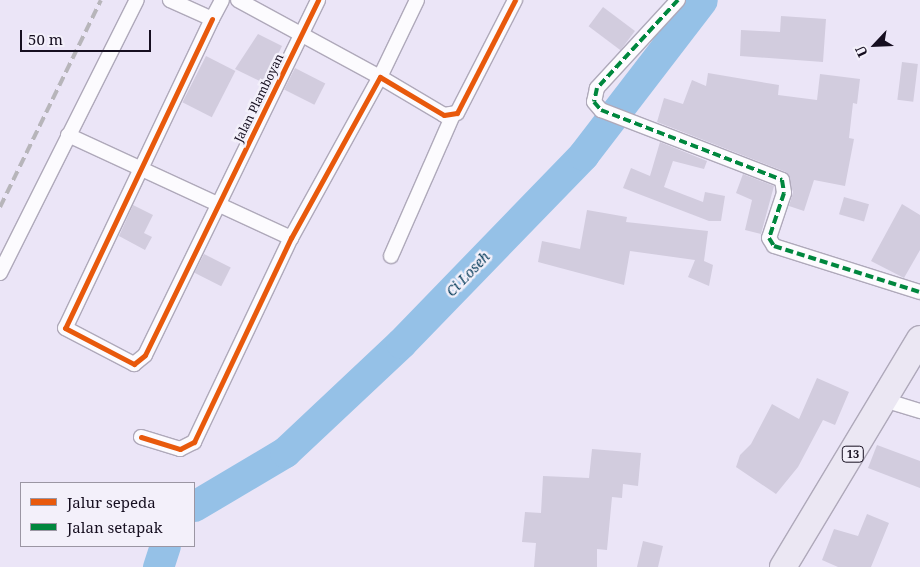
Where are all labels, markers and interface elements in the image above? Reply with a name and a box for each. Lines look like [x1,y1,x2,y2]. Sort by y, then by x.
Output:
scale bar [22,20,154,52]
north arrow [850,20,900,70]
text: 50 m [28,29,63,49]
text: U [850,43,872,60]
street label: Jalan Plamboyan [231,51,287,145]
water label: Ci Loseh [443,248,493,300]
road number: 13 [842,446,864,462]
legend [20,482,195,547]
text: Jalur sepeda [67,492,156,512]
text: Jalan setapak [67,517,162,537]

